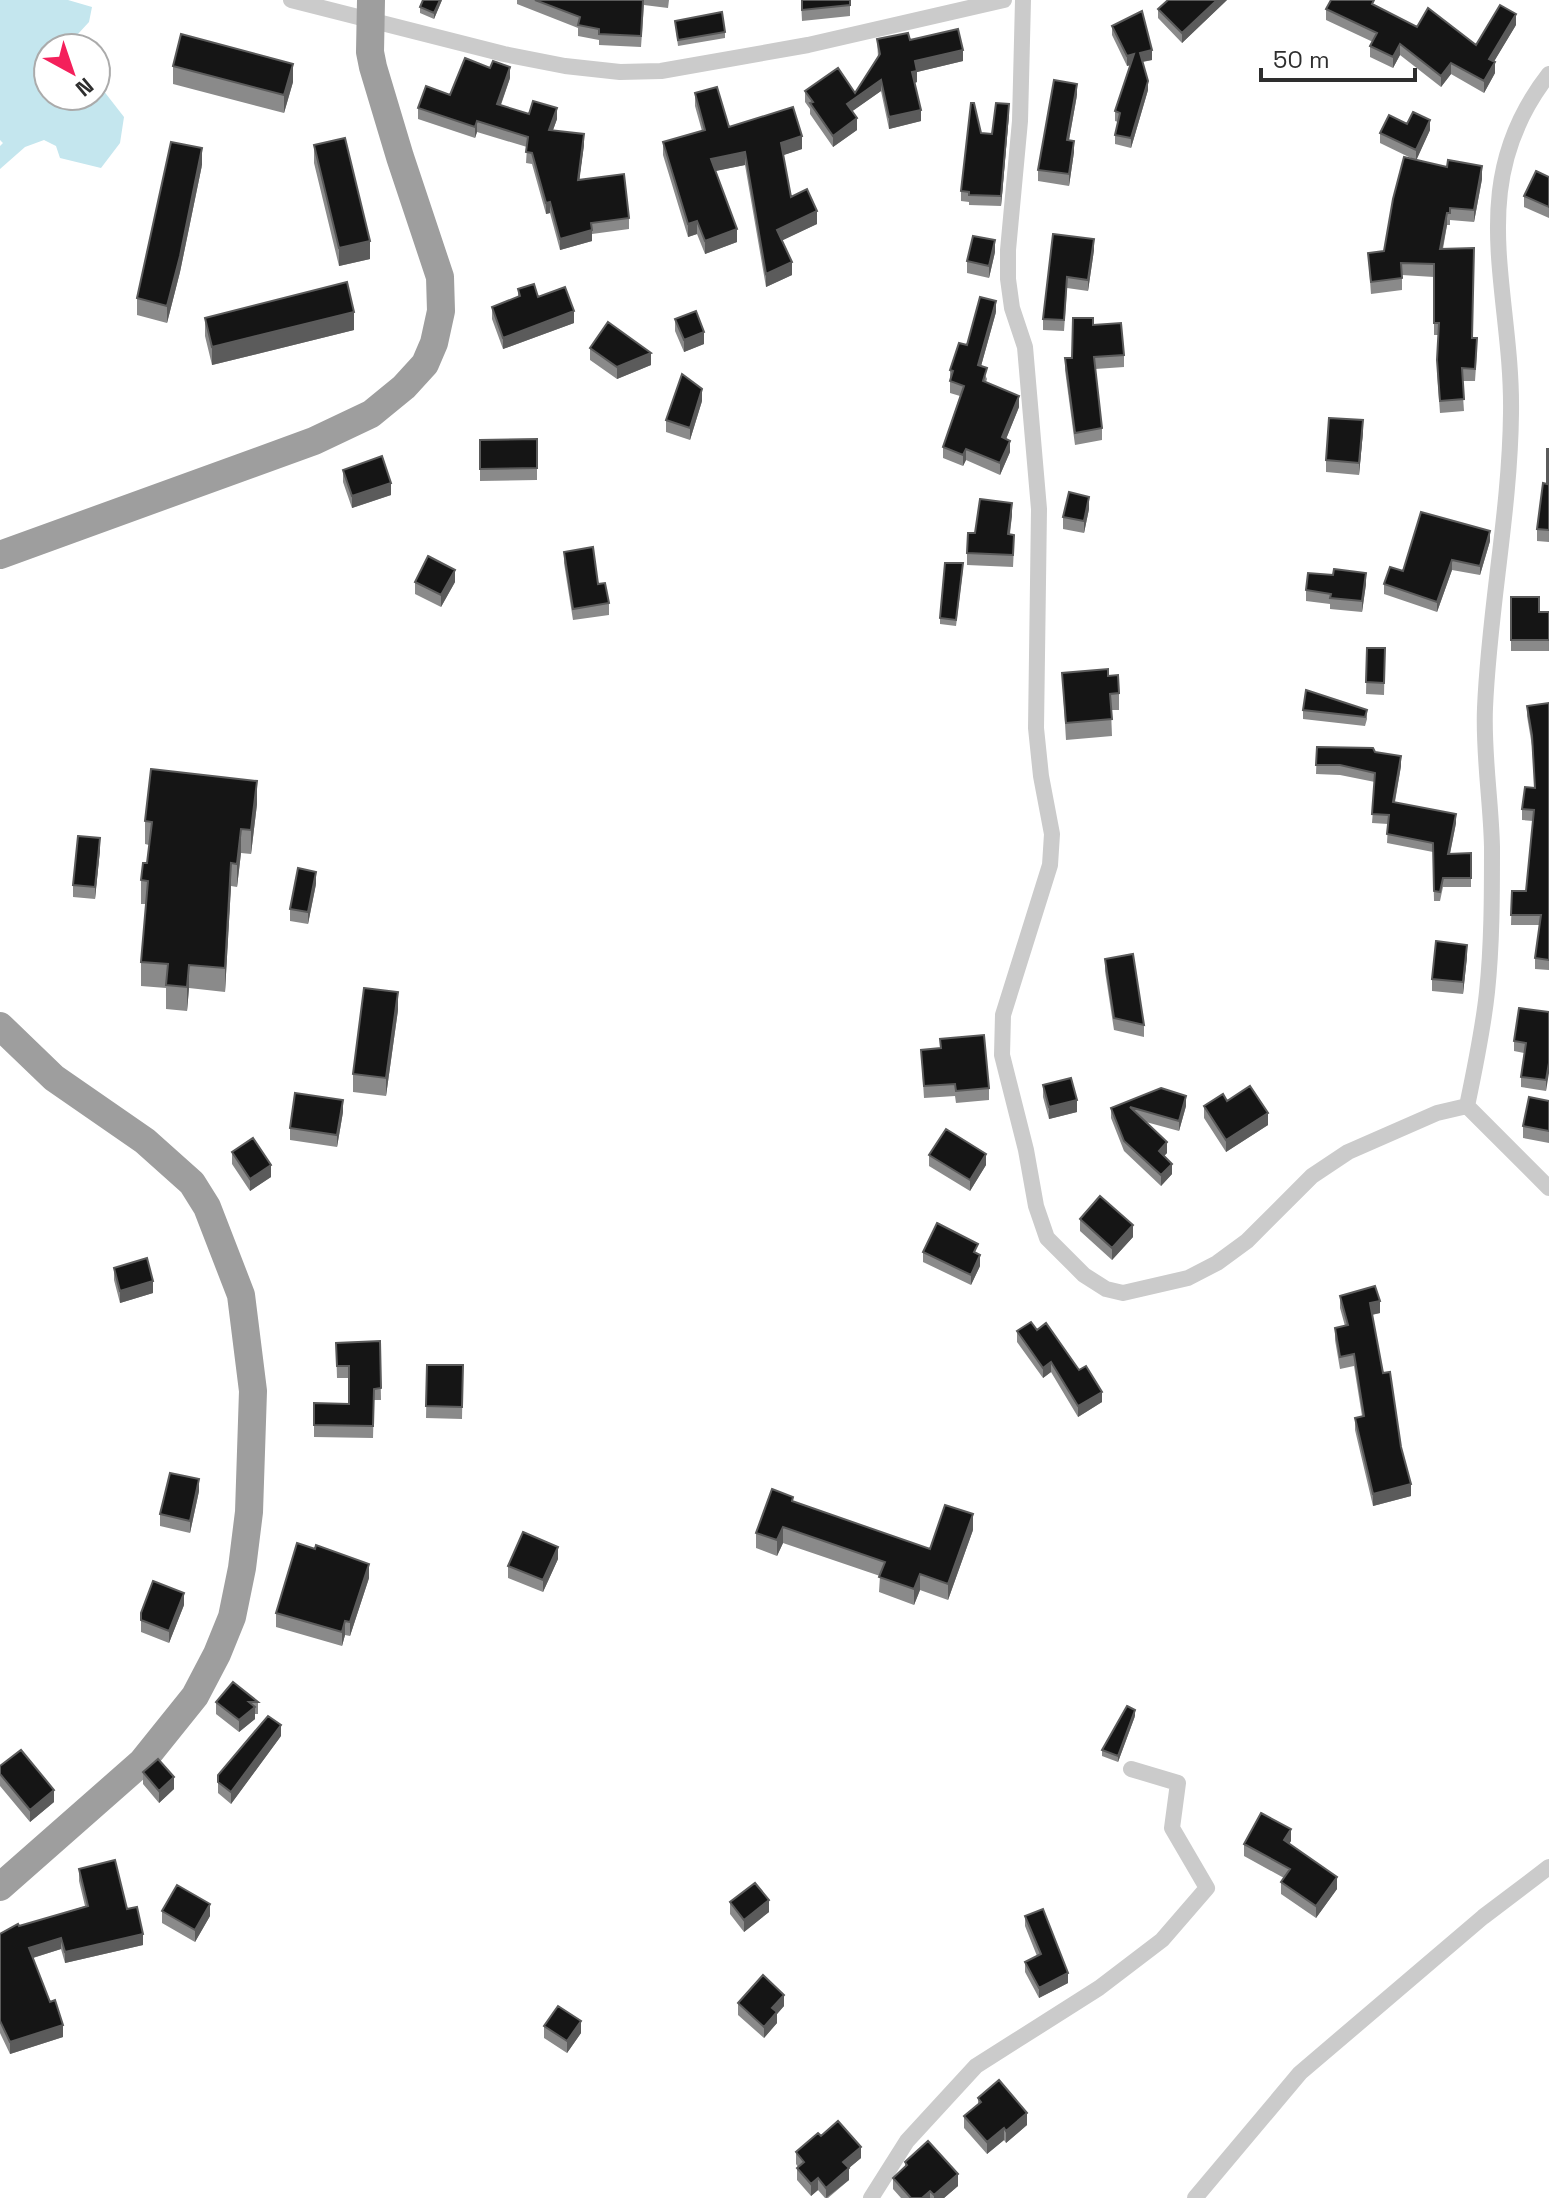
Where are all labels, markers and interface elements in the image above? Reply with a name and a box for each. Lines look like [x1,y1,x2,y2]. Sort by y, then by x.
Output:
north arrow [32,32,112,112]
scale bar [1261,32,1415,82]
text: 50 m [1273,44,1330,75]
text: N [70,72,100,103]

